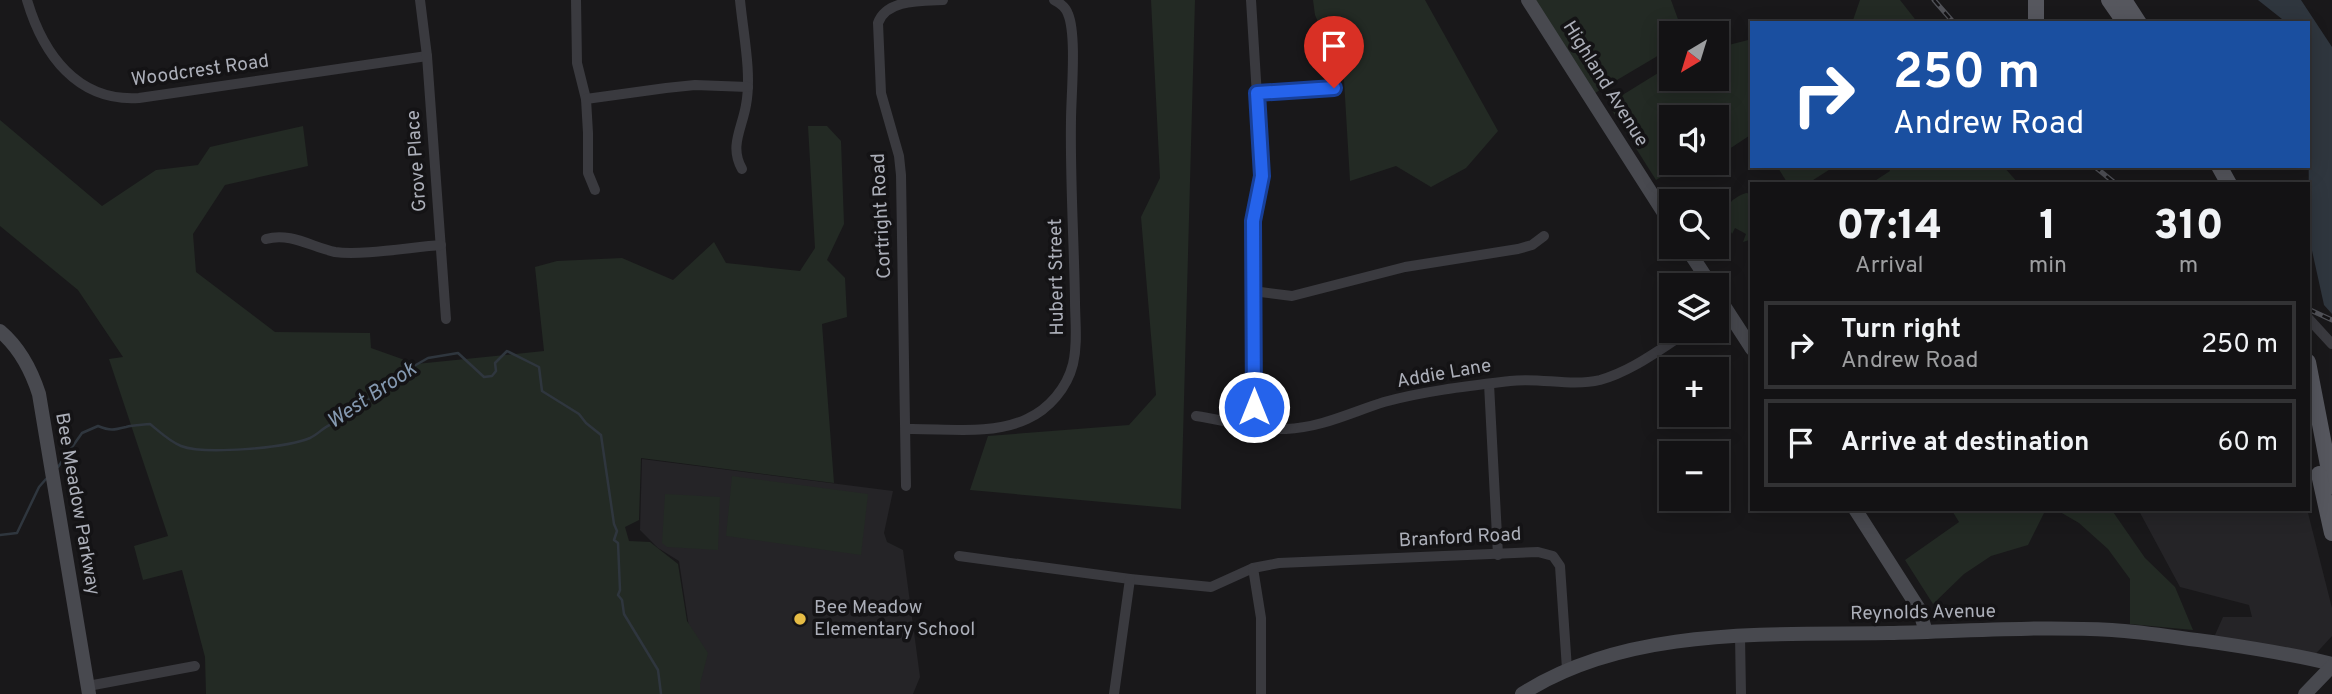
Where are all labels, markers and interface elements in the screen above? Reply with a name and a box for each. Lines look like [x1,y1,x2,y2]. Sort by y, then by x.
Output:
pin [1304,16,1364,88]
street label: Highland Avenue [1557,17,1653,151]
north arrow [1659,21,1729,91]
map controls [1659,21,1729,511]
icon: arrive [1315,27,1353,65]
text: 250 m [1893,44,2040,106]
street label: Woodcrest Road [130,49,270,93]
icon: right [1778,49,1869,140]
button: sound [1659,105,1729,175]
text: Andrew Road [1893,105,2084,145]
street label: Grove Place [401,109,433,213]
street label: Cortright Road [867,153,897,279]
button: search [1659,189,1729,259]
text: 07:14 [1836,201,1942,254]
text: 1 [2039,201,2056,254]
text: 310 [2153,201,2224,254]
street label: Hubert Street [1044,218,1070,336]
text: Arrival [1855,252,1924,281]
text: min [2029,252,2067,281]
text: m [2179,252,2198,281]
button: layers [1659,273,1729,343]
text: Turn right [1841,314,1961,347]
icon: right [1782,326,1820,364]
text: 250 m [2201,329,2278,362]
text: Andrew Road [1841,347,1978,376]
street label: Addie Lane [1395,354,1493,394]
water label: West Brook [322,356,422,436]
button: + [1659,357,1729,427]
position arrow [1217,370,1291,444]
street label: Bee Meadow Parkway [49,411,105,597]
icon: arrive [1782,424,1820,462]
text: Arrive at destination [1841,427,2089,460]
text: 60 m [2218,427,2278,460]
button: − [1659,441,1729,511]
street label: Branford Road [1398,523,1522,553]
place label: Bee Meadow Elementary School [814,596,975,642]
street label: Reynolds Avenue [1850,600,1996,626]
marker: Bee Meadow Elementary School [792,611,808,627]

